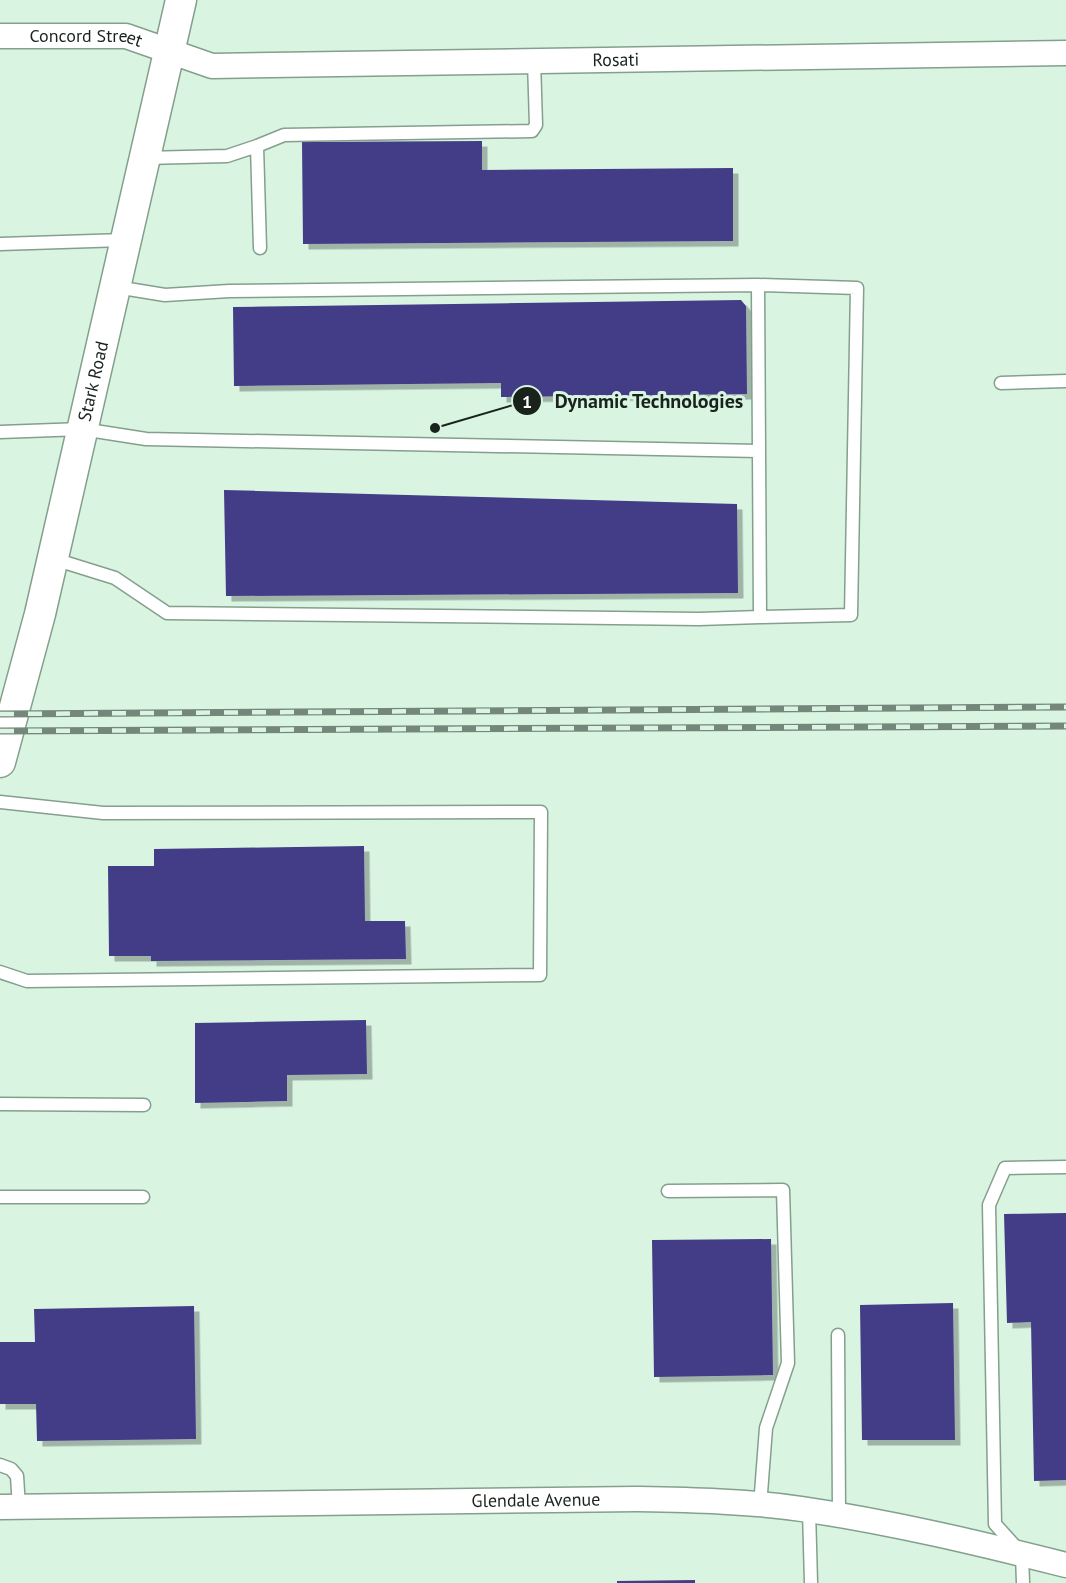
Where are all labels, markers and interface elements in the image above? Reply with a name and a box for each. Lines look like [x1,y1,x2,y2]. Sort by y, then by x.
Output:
street label: Concord Street [29,24,146,52]
street label: Rosati [592,47,640,71]
street label: Stark Road [73,339,113,424]
callout: Dynamic Technologies [512,382,756,420]
text: Dynamic Technologies [555,388,743,414]
text: 1 [522,390,532,413]
street label: Glendale Avenue [471,1487,601,1512]

